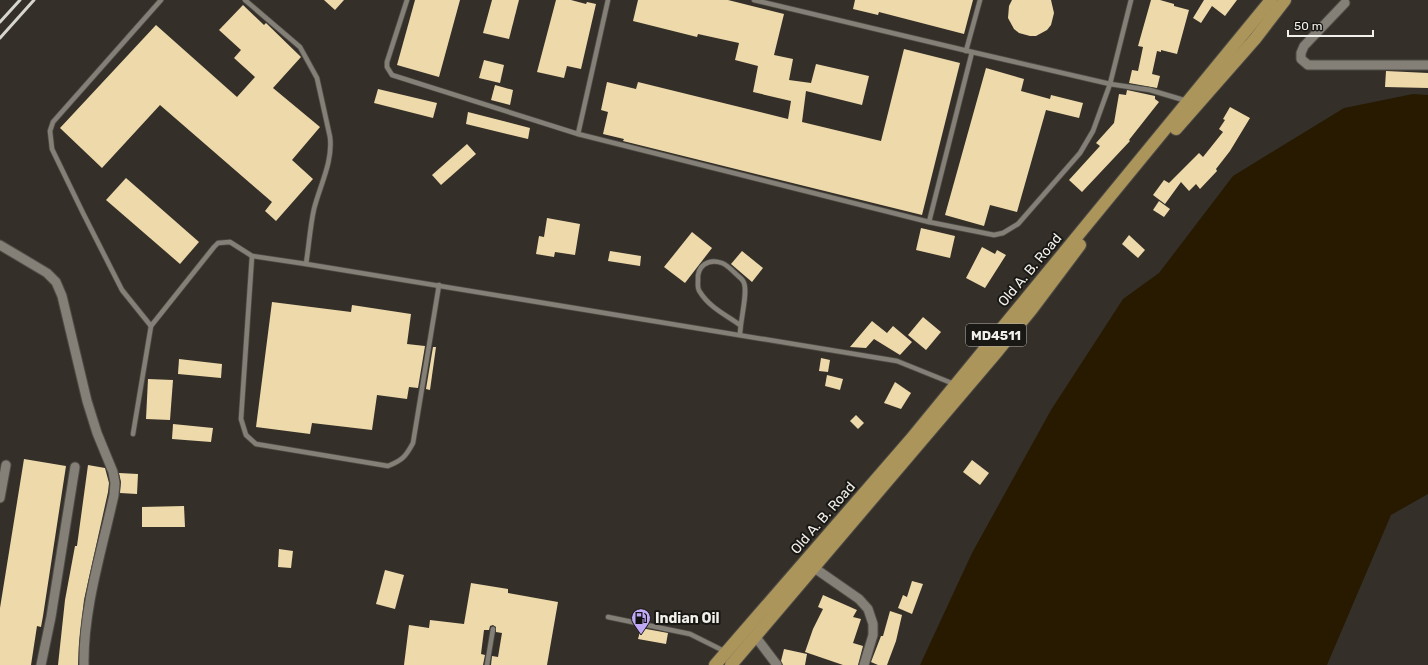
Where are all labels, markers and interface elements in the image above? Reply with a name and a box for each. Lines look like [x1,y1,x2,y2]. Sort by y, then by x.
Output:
scale bar [1288,12,1373,38]
text: 50 m [1294,19,1322,33]
street label: Old A. B. Road [995,230,1065,310]
road number: MD4511 [966,324,1026,346]
street label: Old A. B. Road [787,478,859,558]
fuel station icon: Indian Oil [630,607,652,635]
place label: Indian Oil [655,610,720,627]

